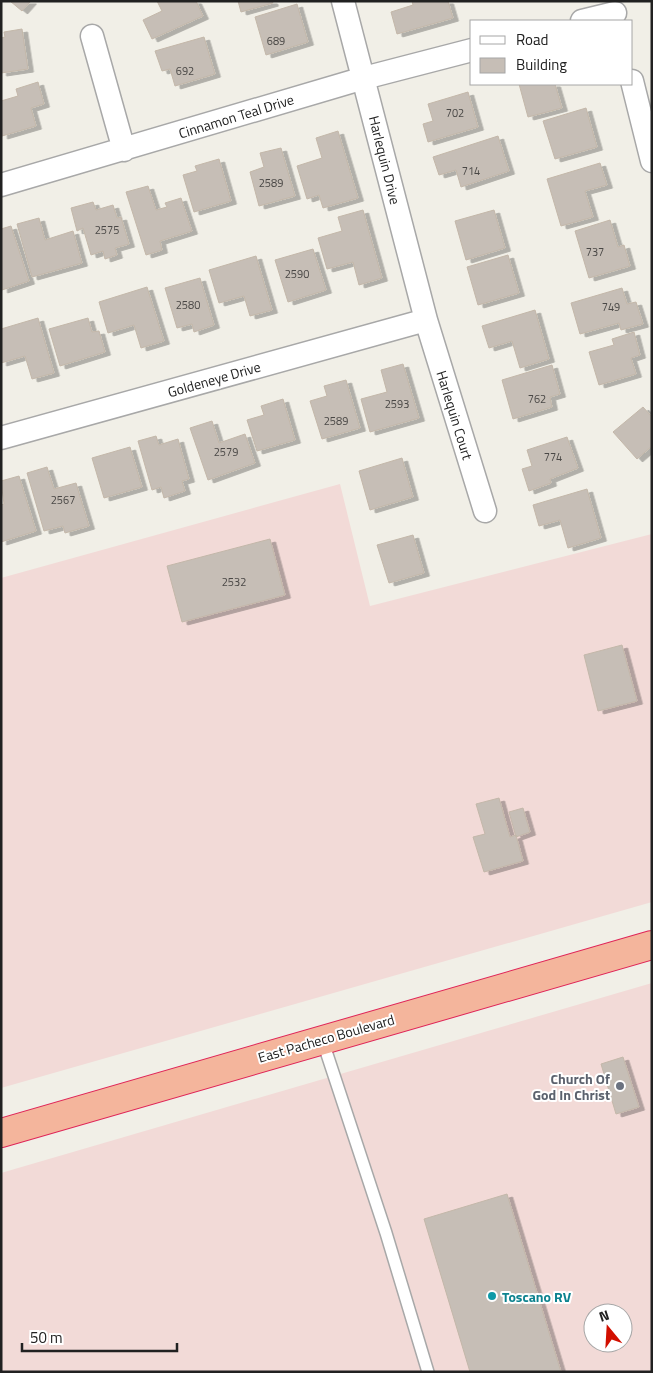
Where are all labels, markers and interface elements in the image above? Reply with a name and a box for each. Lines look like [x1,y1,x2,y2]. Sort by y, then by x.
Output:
legend [470,20,633,85]
text: Road [516,28,548,51]
house number: 689 [267,33,285,49]
text: Building [516,53,567,76]
house number: 692 [176,63,194,79]
street label: Cinnamon Teal Drive [176,88,296,144]
house number: 702 [446,105,464,121]
street label: Harlequin Drive [364,113,406,207]
house number: 714 [462,163,480,179]
house number: 2589 [259,175,283,191]
house number: 2575 [95,222,119,238]
house number: 737 [586,244,604,260]
house number: 2590 [285,266,309,282]
house number: 2580 [176,297,200,313]
house number: 749 [602,299,620,315]
street label: Goldeneye Drive [165,356,263,402]
street label: Harlequin Court [431,368,479,462]
house number: 762 [528,391,546,407]
house number: 2593 [385,396,409,412]
house number: 2589 [324,413,348,429]
house number: 2579 [214,444,238,460]
house number: 774 [544,449,562,465]
house number: 2567 [51,492,75,508]
house number: 2532 [222,574,246,590]
street label: East Pacheco Boulevard [255,1008,397,1068]
place label: Church Of God In Christ [533,1068,610,1105]
marker: Church Of God In Christ [614,1080,626,1092]
place label: Toscano RV [502,1286,572,1307]
marker: Toscano RV [486,1290,498,1302]
north arrow [583,1303,633,1353]
text: N [596,1304,612,1327]
scale bar [22,1320,178,1352]
text: 50 m [30,1326,63,1349]

